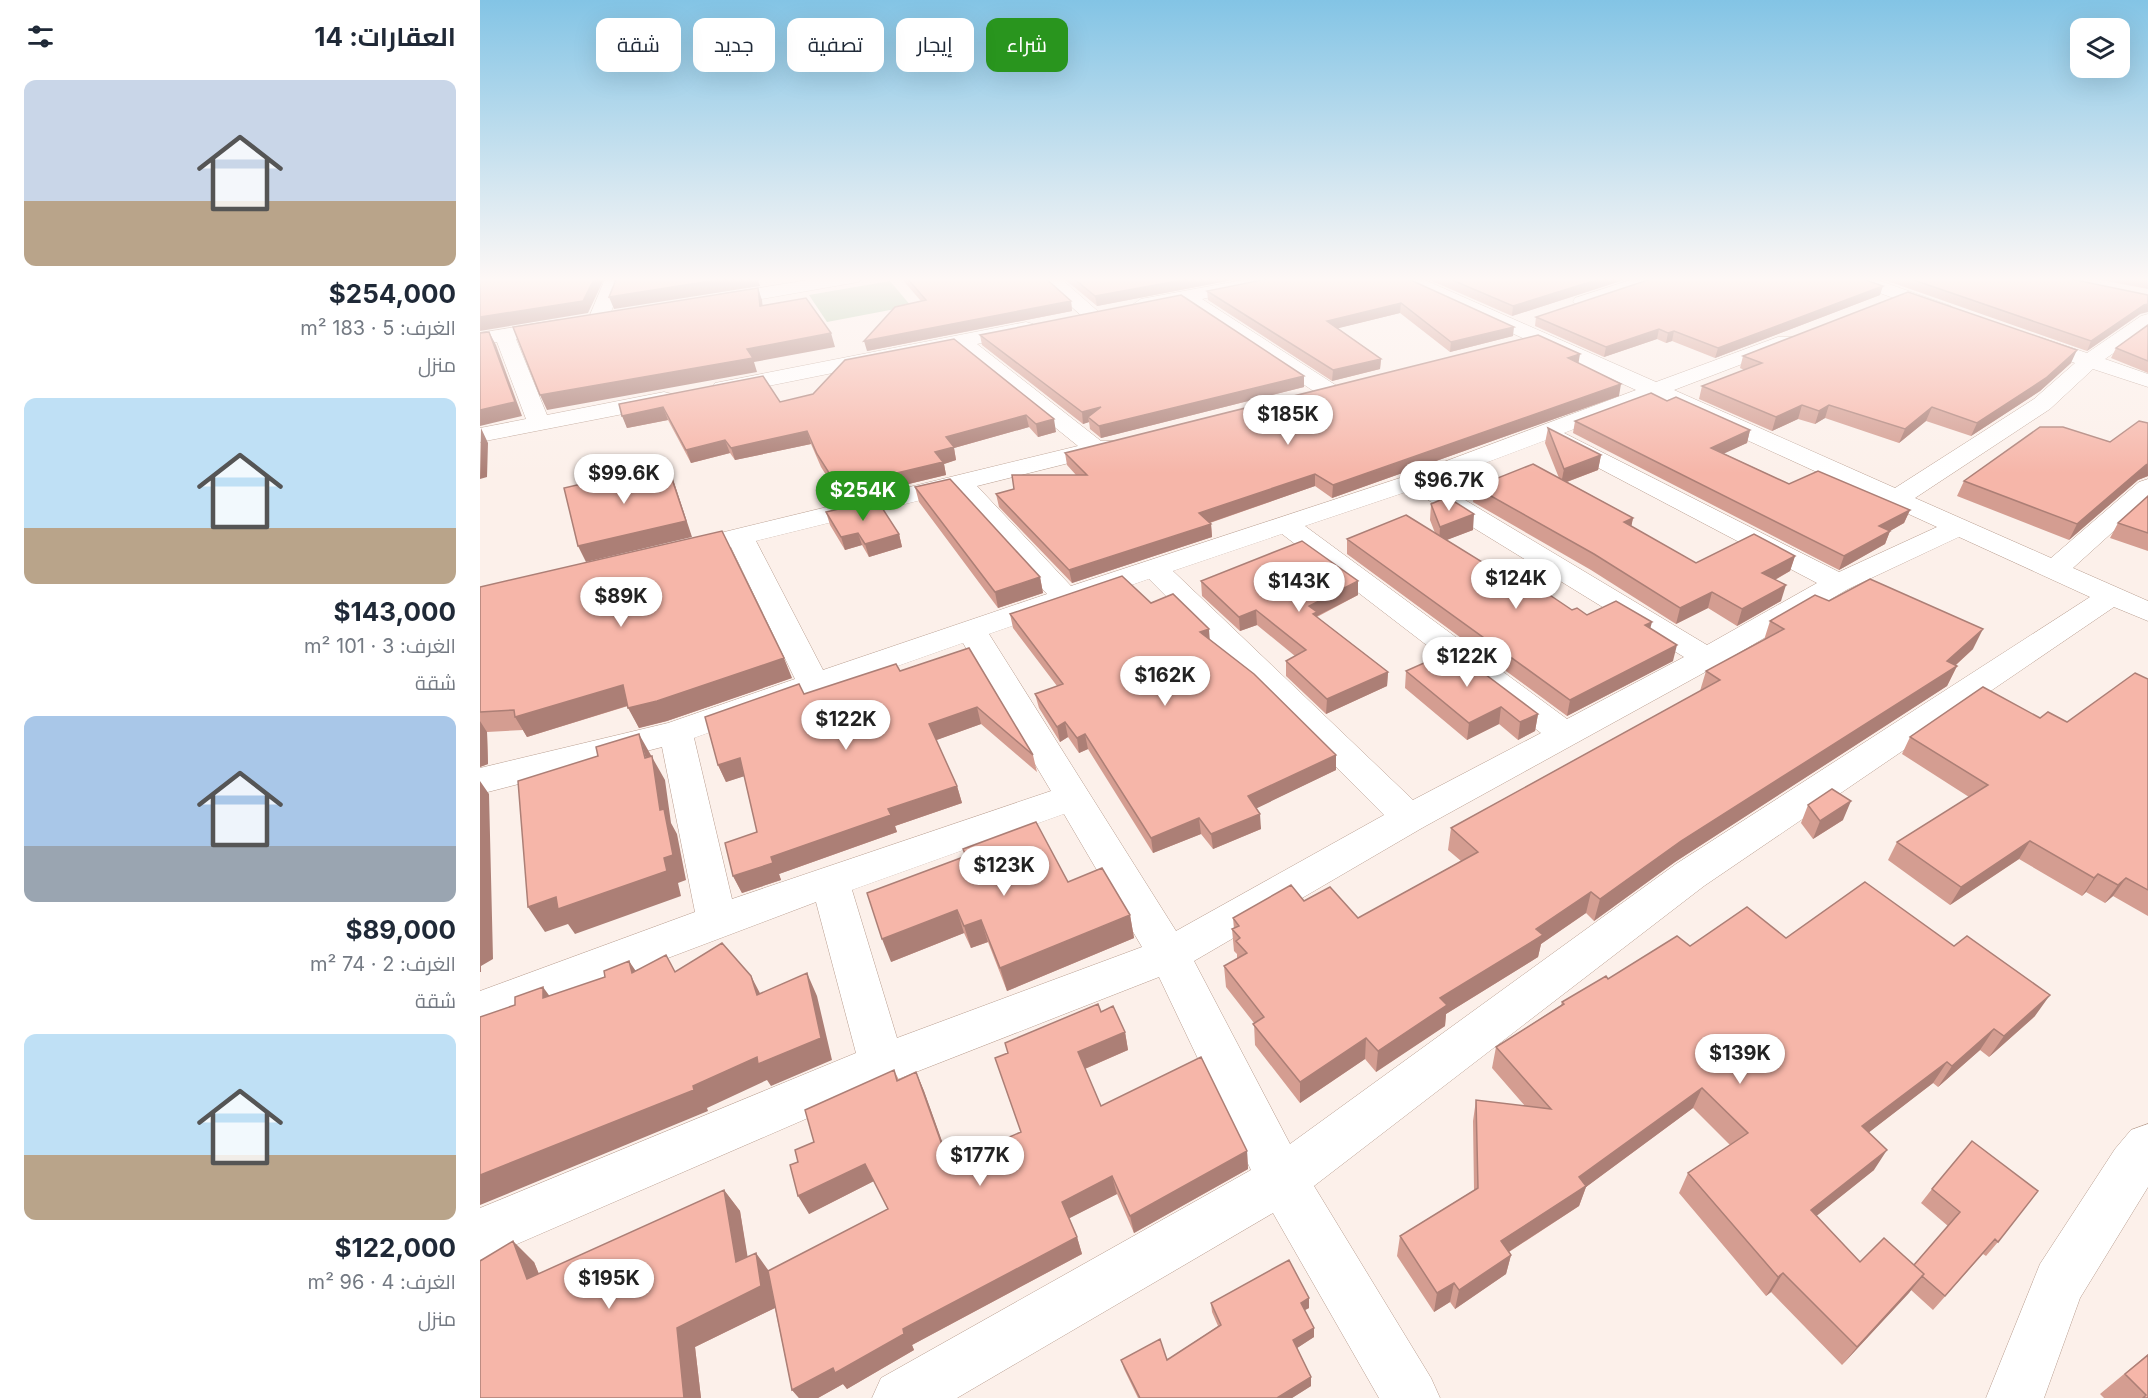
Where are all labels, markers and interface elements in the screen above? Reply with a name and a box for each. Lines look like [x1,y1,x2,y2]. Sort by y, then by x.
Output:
chip: شقة [596,18,681,72]
chip: جديد [693,18,775,72]
chip: تصفية [787,18,884,72]
chip: إيجار [896,18,974,72]
chip: شراء [986,18,1068,72]
map controls [2070,18,2130,78]
button: layers [2070,18,2130,78]
icon: filters [24,20,57,53]
text: العقارات: 14 [314,21,456,52]
icon: home [186,119,294,227]
text: $254,000 [329,278,456,309]
text: الغرف: 5 · 183 m² [300,316,456,340]
text: منزل [418,353,456,377]
pin: $185K [1246,395,1330,446]
text: $185K [1257,402,1319,426]
icon: home [186,437,294,545]
pin: $99.6K [575,454,673,505]
text: $99.6K [588,461,660,485]
pin: $96.7K [1400,461,1498,512]
text: $96.7K [1414,468,1484,492]
pin: $254K [821,471,905,522]
text: $254K [830,478,896,502]
pin: $124K [1474,559,1558,610]
pin: $143K [1257,562,1341,613]
text: $124K [1485,566,1547,590]
text: $143K [1268,569,1330,593]
pin: $89K [585,577,657,628]
text: $89K [594,584,648,608]
text: $143,000 [333,596,456,627]
text: الغرف: 3 · 101 m² [304,634,456,658]
pin: $122K [1425,637,1509,688]
text: $122K [1436,644,1498,668]
pin: $162K [1123,656,1207,707]
text: $162K [1134,663,1196,687]
text: شقة [415,671,456,695]
pin: $122K [804,700,888,751]
text: $122K [815,707,877,731]
icon: home [186,755,294,863]
pin: $123K [962,846,1046,897]
text: $123K [973,853,1035,877]
text: $89,000 [345,914,456,945]
text: الغرف: 2 · 74 m² [310,952,456,976]
text: شقة [415,989,456,1013]
pin: $139K [1698,1034,1782,1085]
text: $139K [1709,1041,1771,1065]
icon: home [186,1073,294,1181]
pin: $177K [938,1136,1022,1187]
text: $177K [950,1143,1010,1167]
text: $122,000 [334,1232,456,1263]
pin: $195K [567,1259,651,1310]
text: $195K [578,1266,640,1290]
text: الغرف: 4 · 96 m² [308,1270,456,1294]
text: منزل [418,1307,456,1331]

